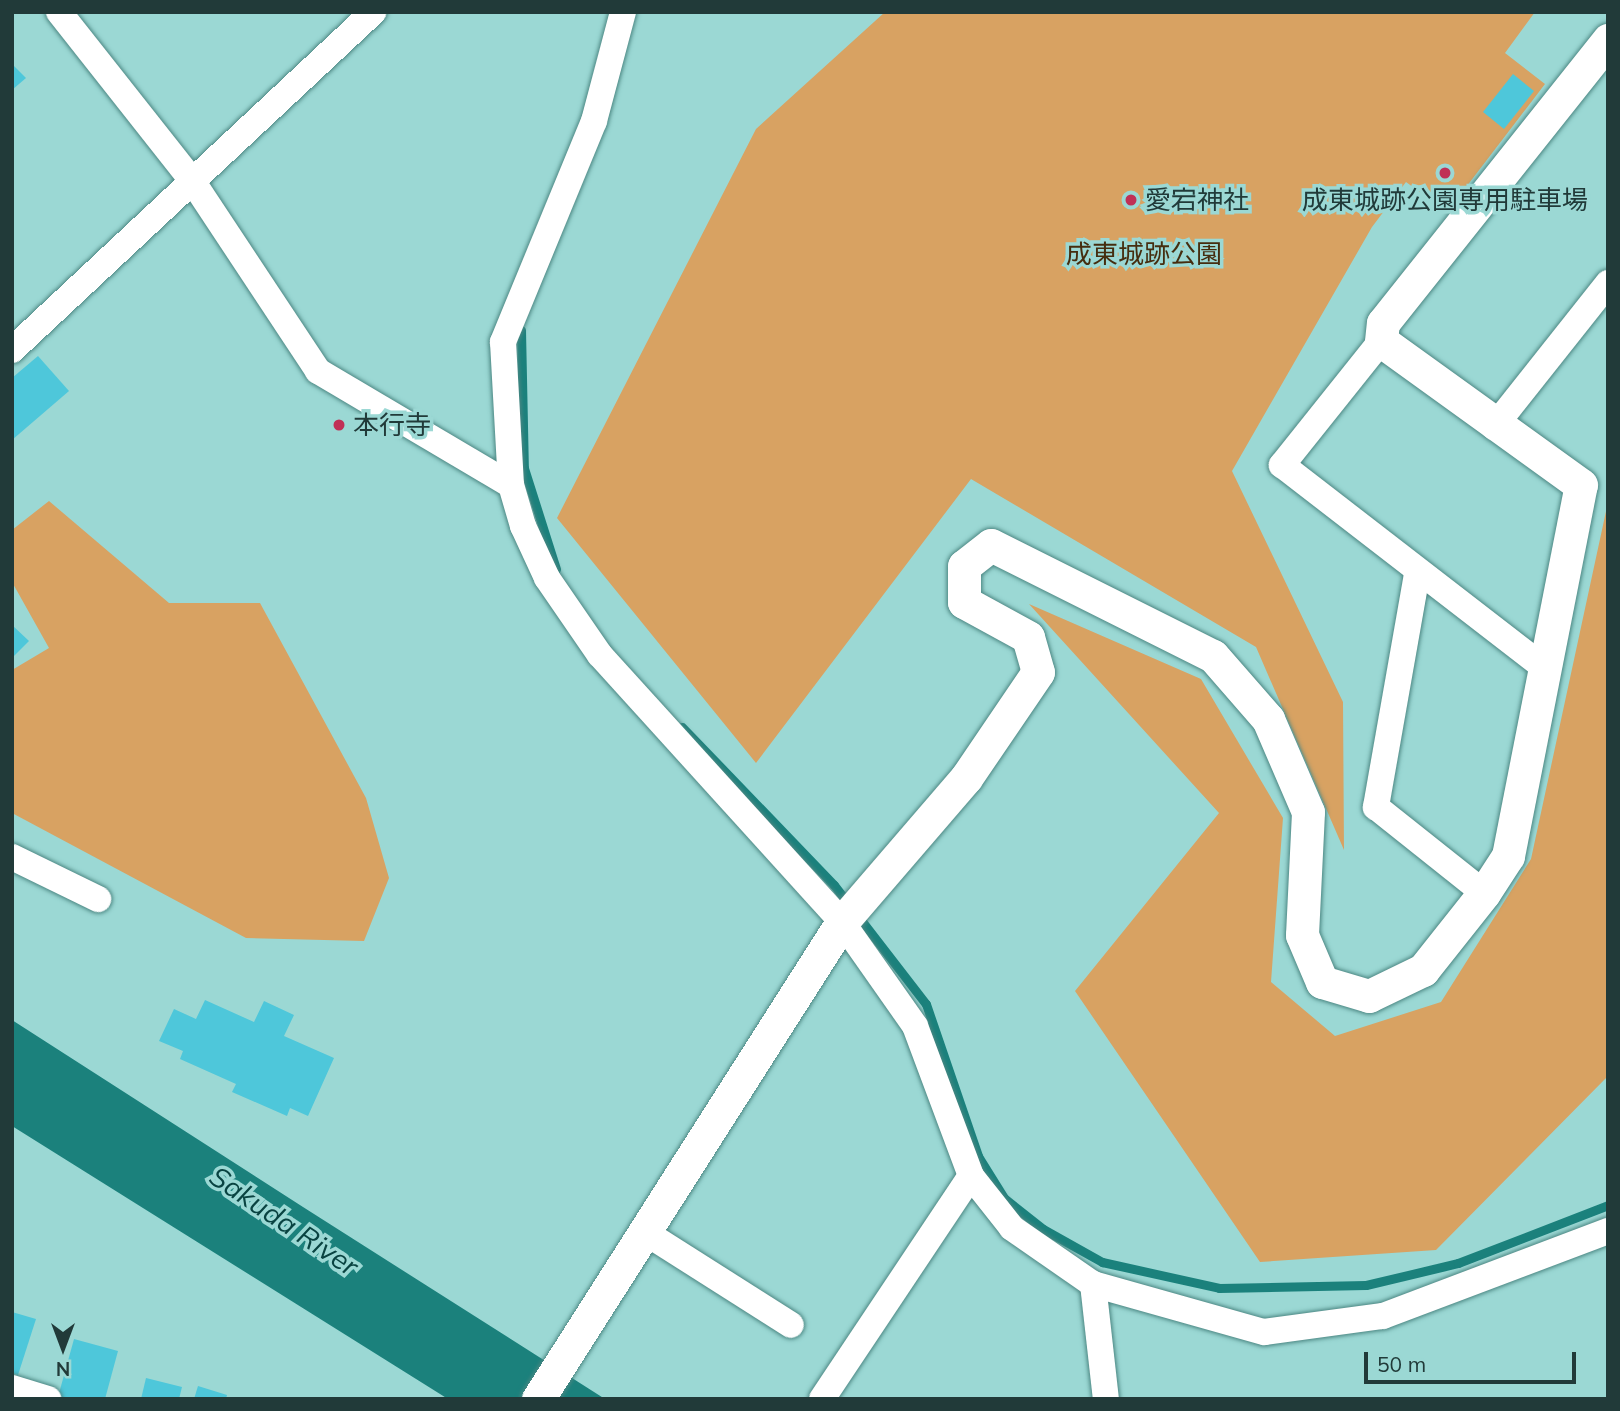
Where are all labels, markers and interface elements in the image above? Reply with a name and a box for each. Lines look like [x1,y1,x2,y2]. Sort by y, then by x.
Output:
marker: 成東城跡公園専用駐車場 [1437,165,1453,181]
place label: 愛宕神社 [1145,184,1249,216]
place label: 成東城跡公園専用駐車場 [1302,184,1588,216]
marker: 愛宕神社 [1123,192,1139,208]
park label: 成東城跡公園 [1066,238,1222,270]
place label: 本行寺 [353,409,431,441]
marker: 本行寺 [331,417,347,433]
water label: Sakuda River [203,1159,365,1283]
north arrow [28,1313,98,1383]
scale bar [1368,1338,1580,1382]
text: 50 m [1377,1351,1426,1377]
text: N [56,1357,70,1381]

